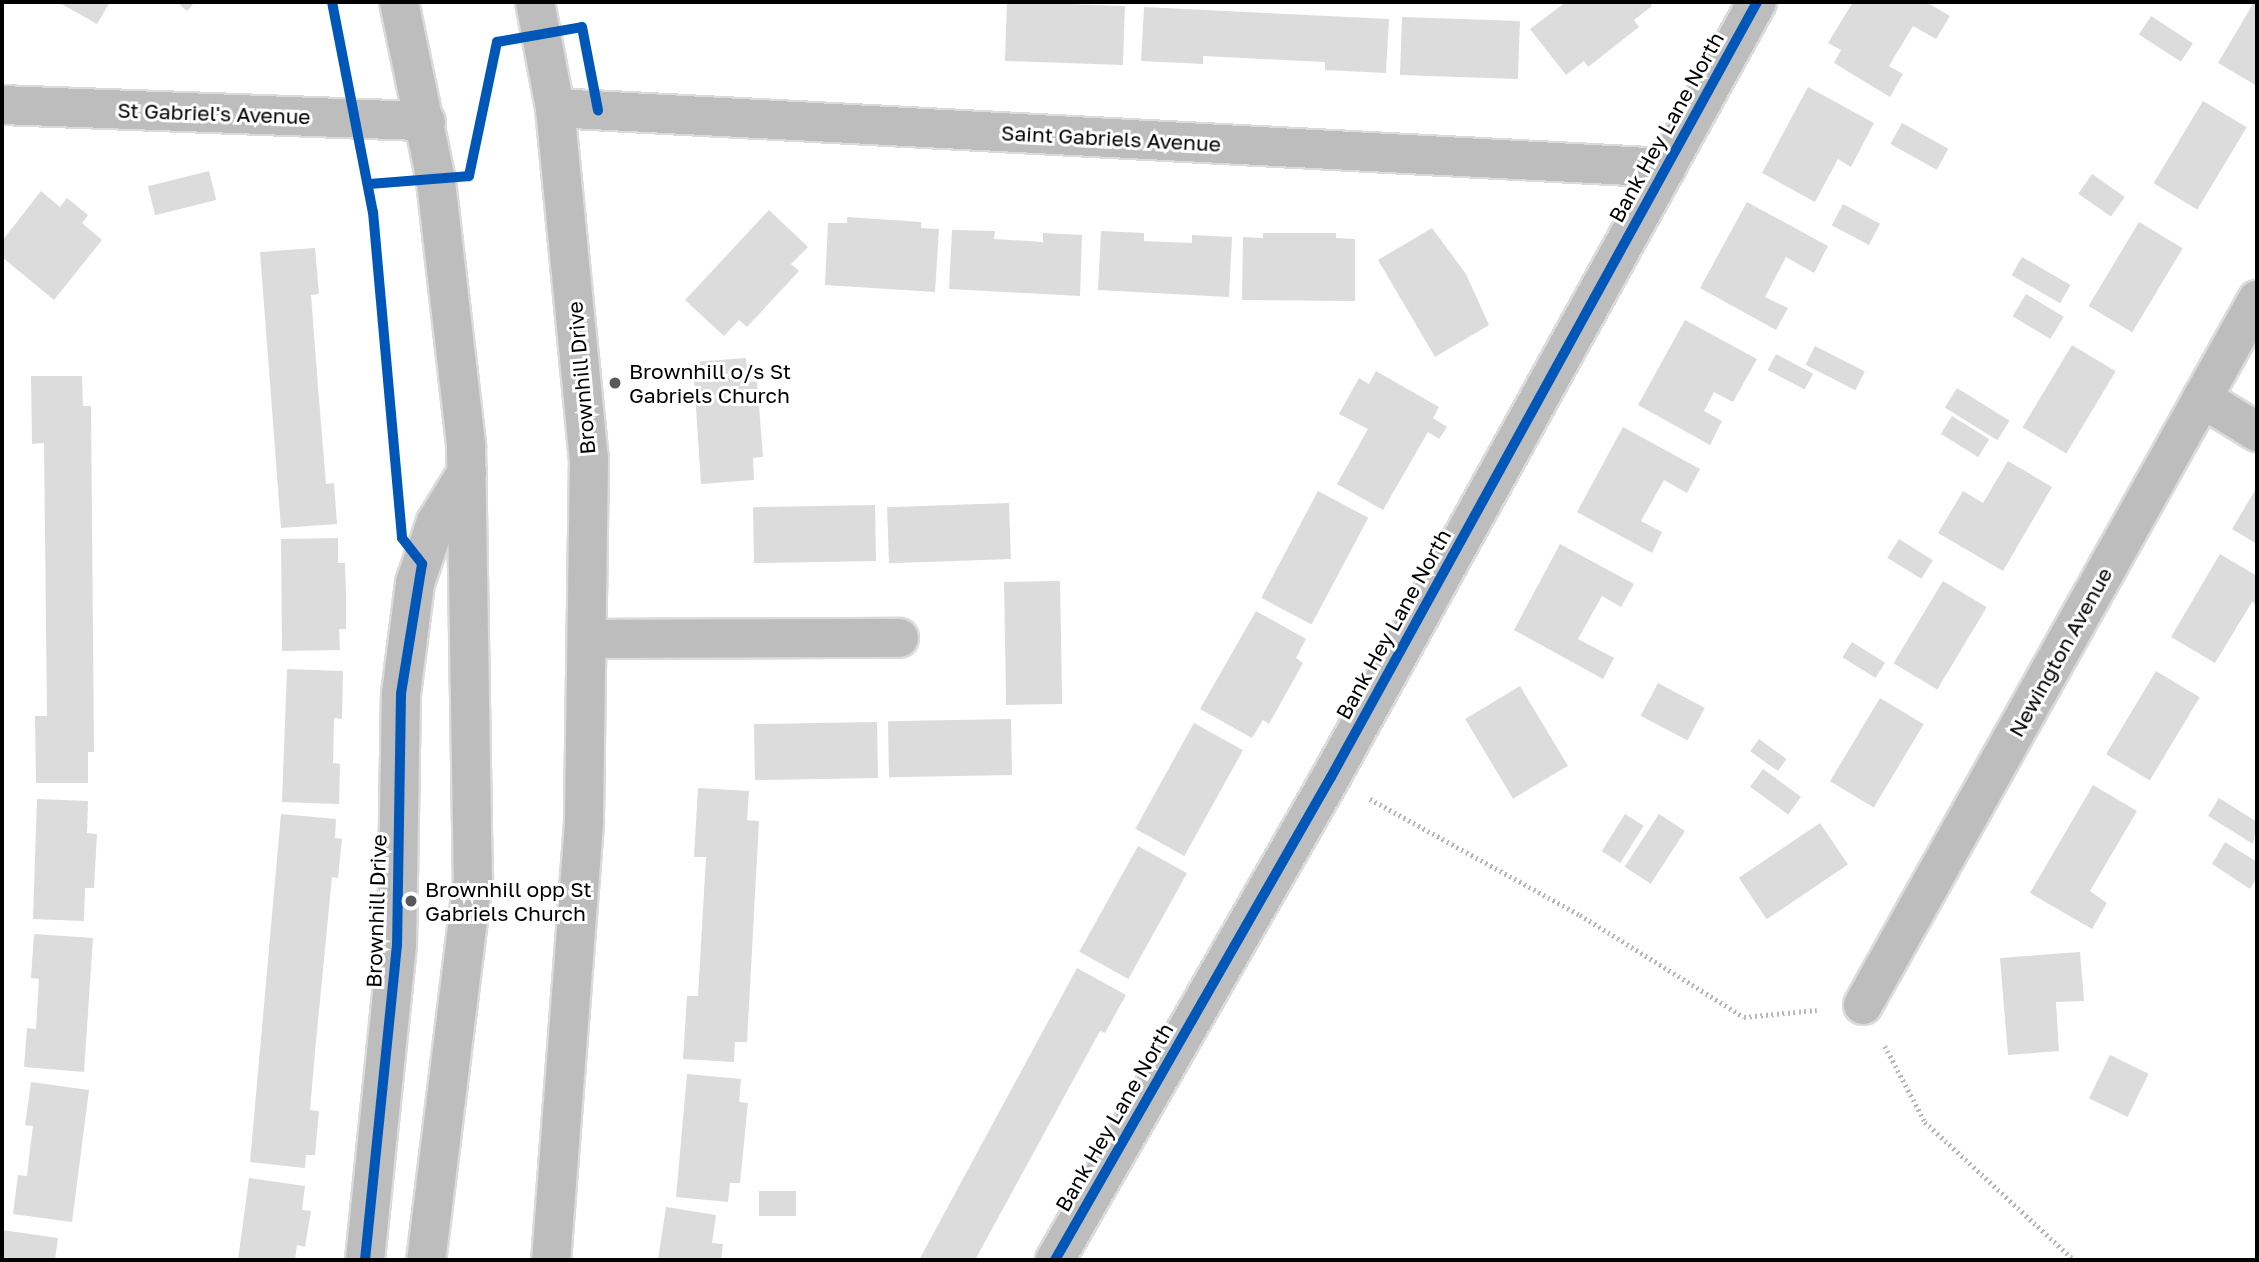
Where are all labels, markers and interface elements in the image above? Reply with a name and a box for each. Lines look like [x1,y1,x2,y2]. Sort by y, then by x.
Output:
street label: Bank Hey Lane North [1603,27,1729,227]
street label: St Gabriel's Avenue [117,97,311,129]
street label: Saint Gabriels Avenue [1000,120,1222,156]
street label: Brownhill Drive [562,300,600,456]
place label: Brownhill o/s St Gabriels Church [629,358,791,408]
marker: Brownhill o/s St Gabriels Church [607,375,623,391]
street label: Bank Hey Lane North [1330,524,1456,724]
street label: Newington Avenue [2003,563,2117,741]
street label: Brownhill Drive [361,834,391,988]
place label: Brownhill opp St Gabriels Church [425,876,592,926]
marker: Brownhill opp St Gabriels Church [403,893,419,909]
street label: Bank Hey Lane North [1050,1018,1178,1216]

